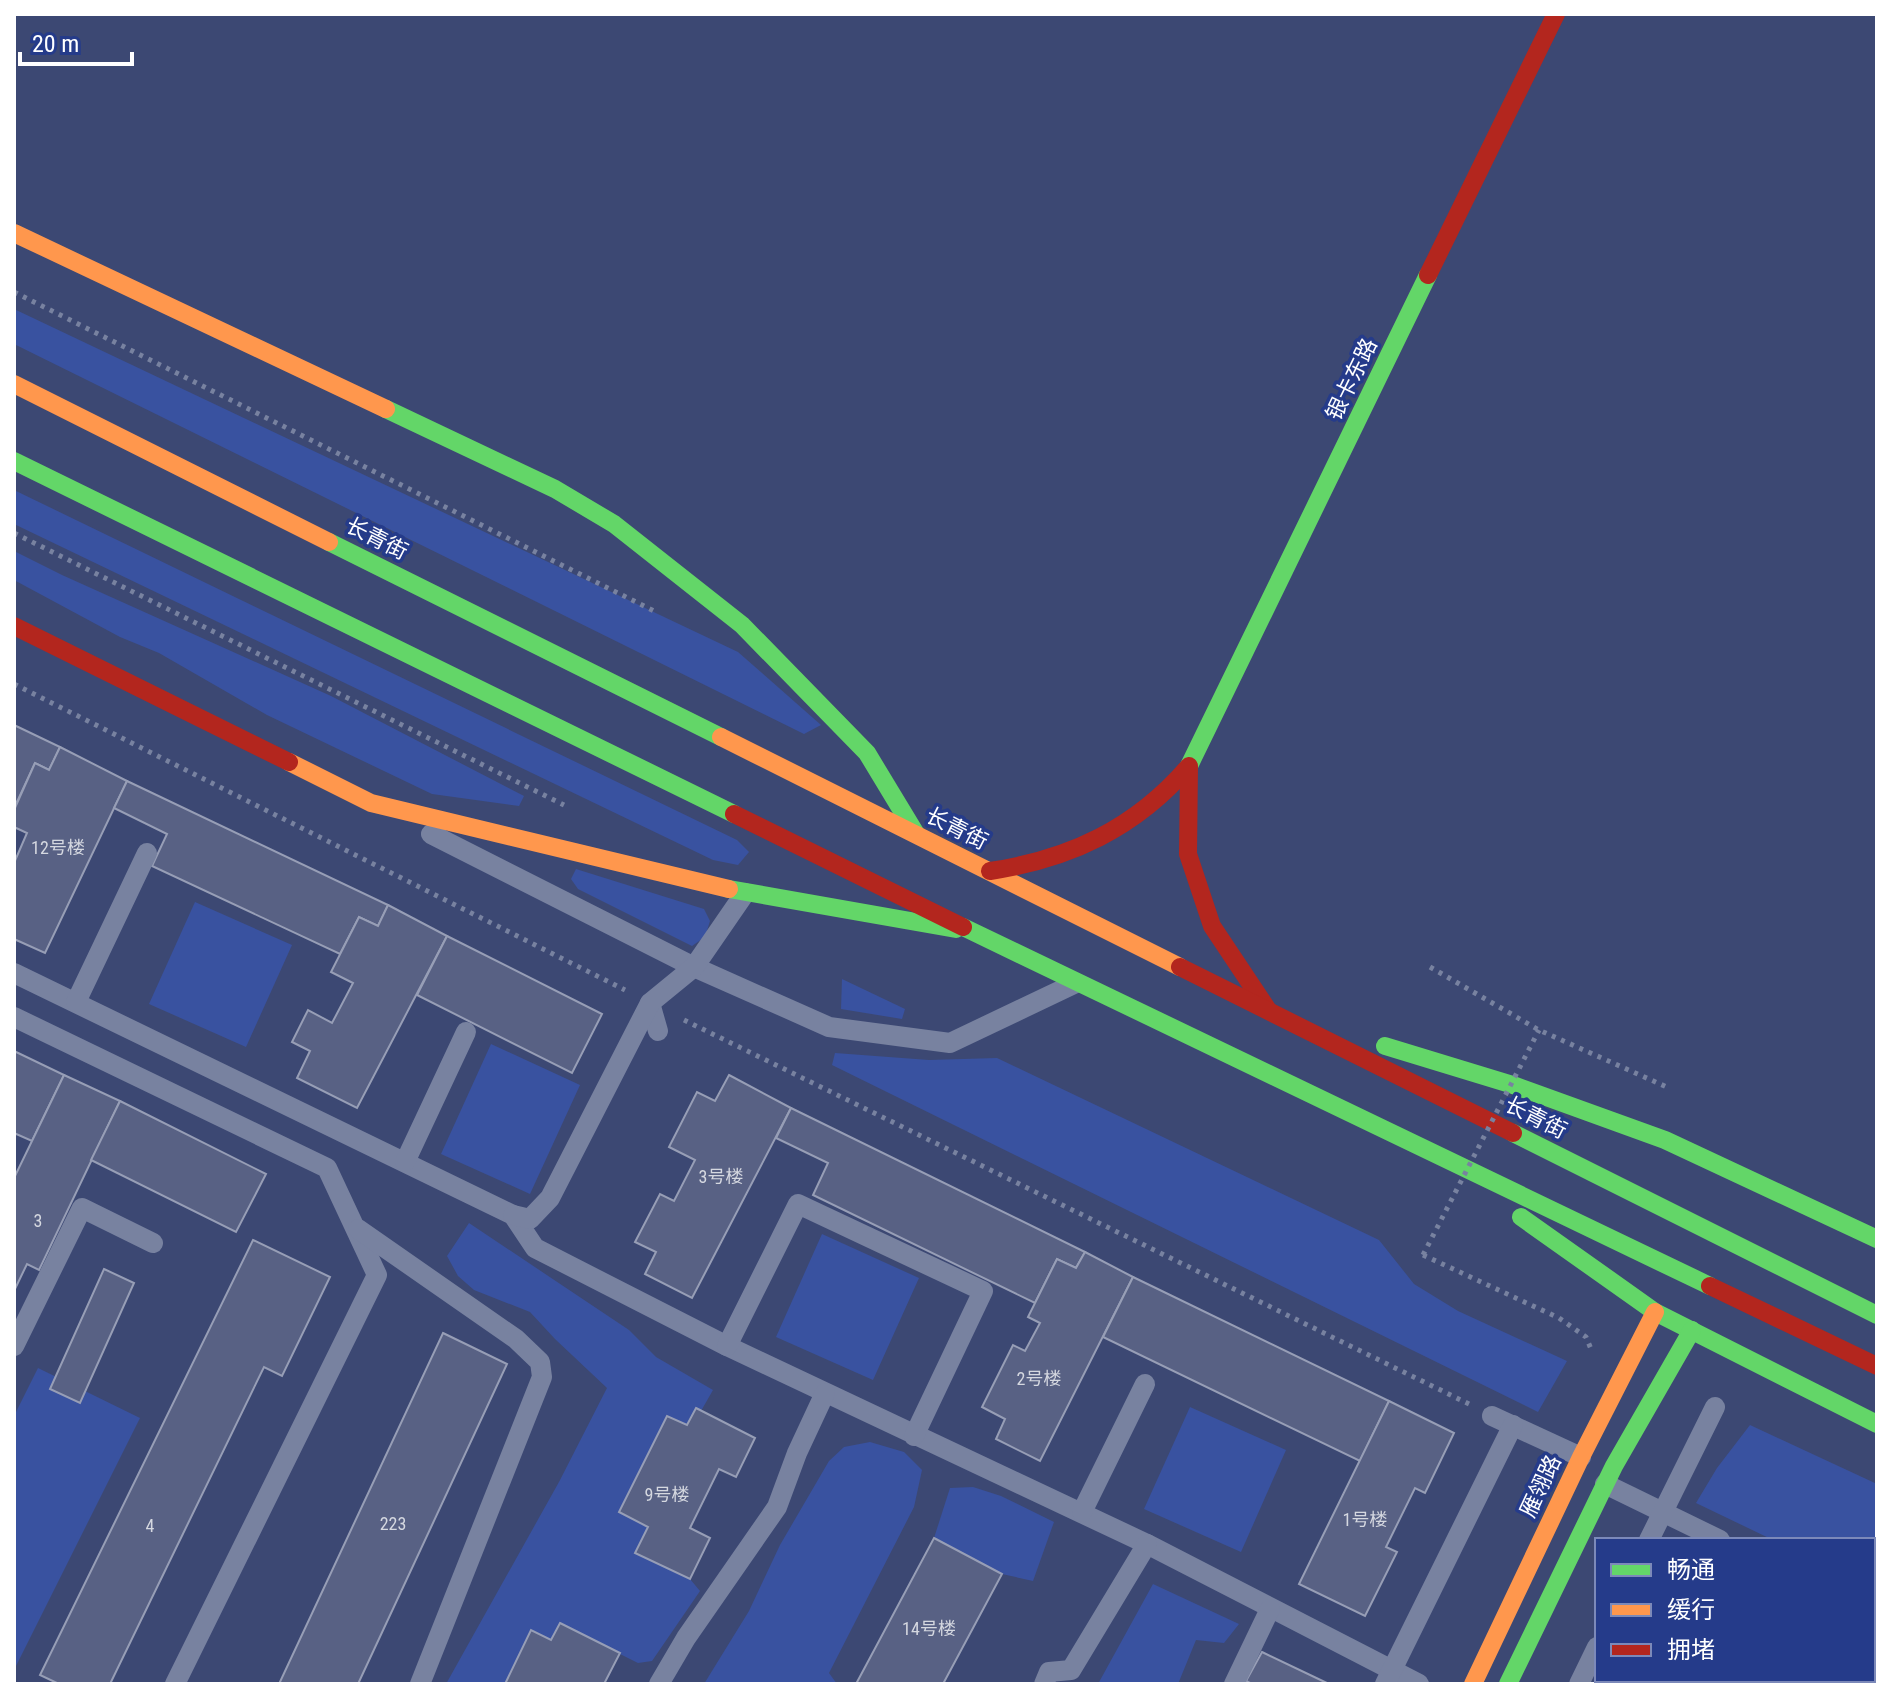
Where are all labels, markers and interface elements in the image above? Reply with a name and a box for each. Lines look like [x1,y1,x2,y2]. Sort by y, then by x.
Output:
scale bar [20,16,132,66]
text: 20 m [32,30,79,58]
street label: 银卡东路 [1321,334,1382,424]
street label: 长青街 [342,512,412,565]
street label: 长青街 [922,802,992,855]
house number: 12号楼 [31,837,85,858]
street label: 长青街 [1501,1091,1571,1144]
house number: 3号楼 [699,1166,743,1187]
house number: 3 [34,1210,42,1231]
house number: 2号楼 [1017,1368,1061,1389]
street label: 雁翎路 [1515,1451,1566,1521]
house number: 9号楼 [645,1484,689,1505]
house number: 1号楼 [1343,1509,1387,1530]
house number: 223 [380,1513,406,1534]
house number: 4 [146,1515,155,1536]
legend [1595,1538,1875,1682]
text: 畅通 [1667,1556,1715,1584]
text: 缓行 [1667,1596,1715,1624]
house number: 14号楼 [902,1618,956,1639]
text: 拥堵 [1667,1636,1715,1664]

